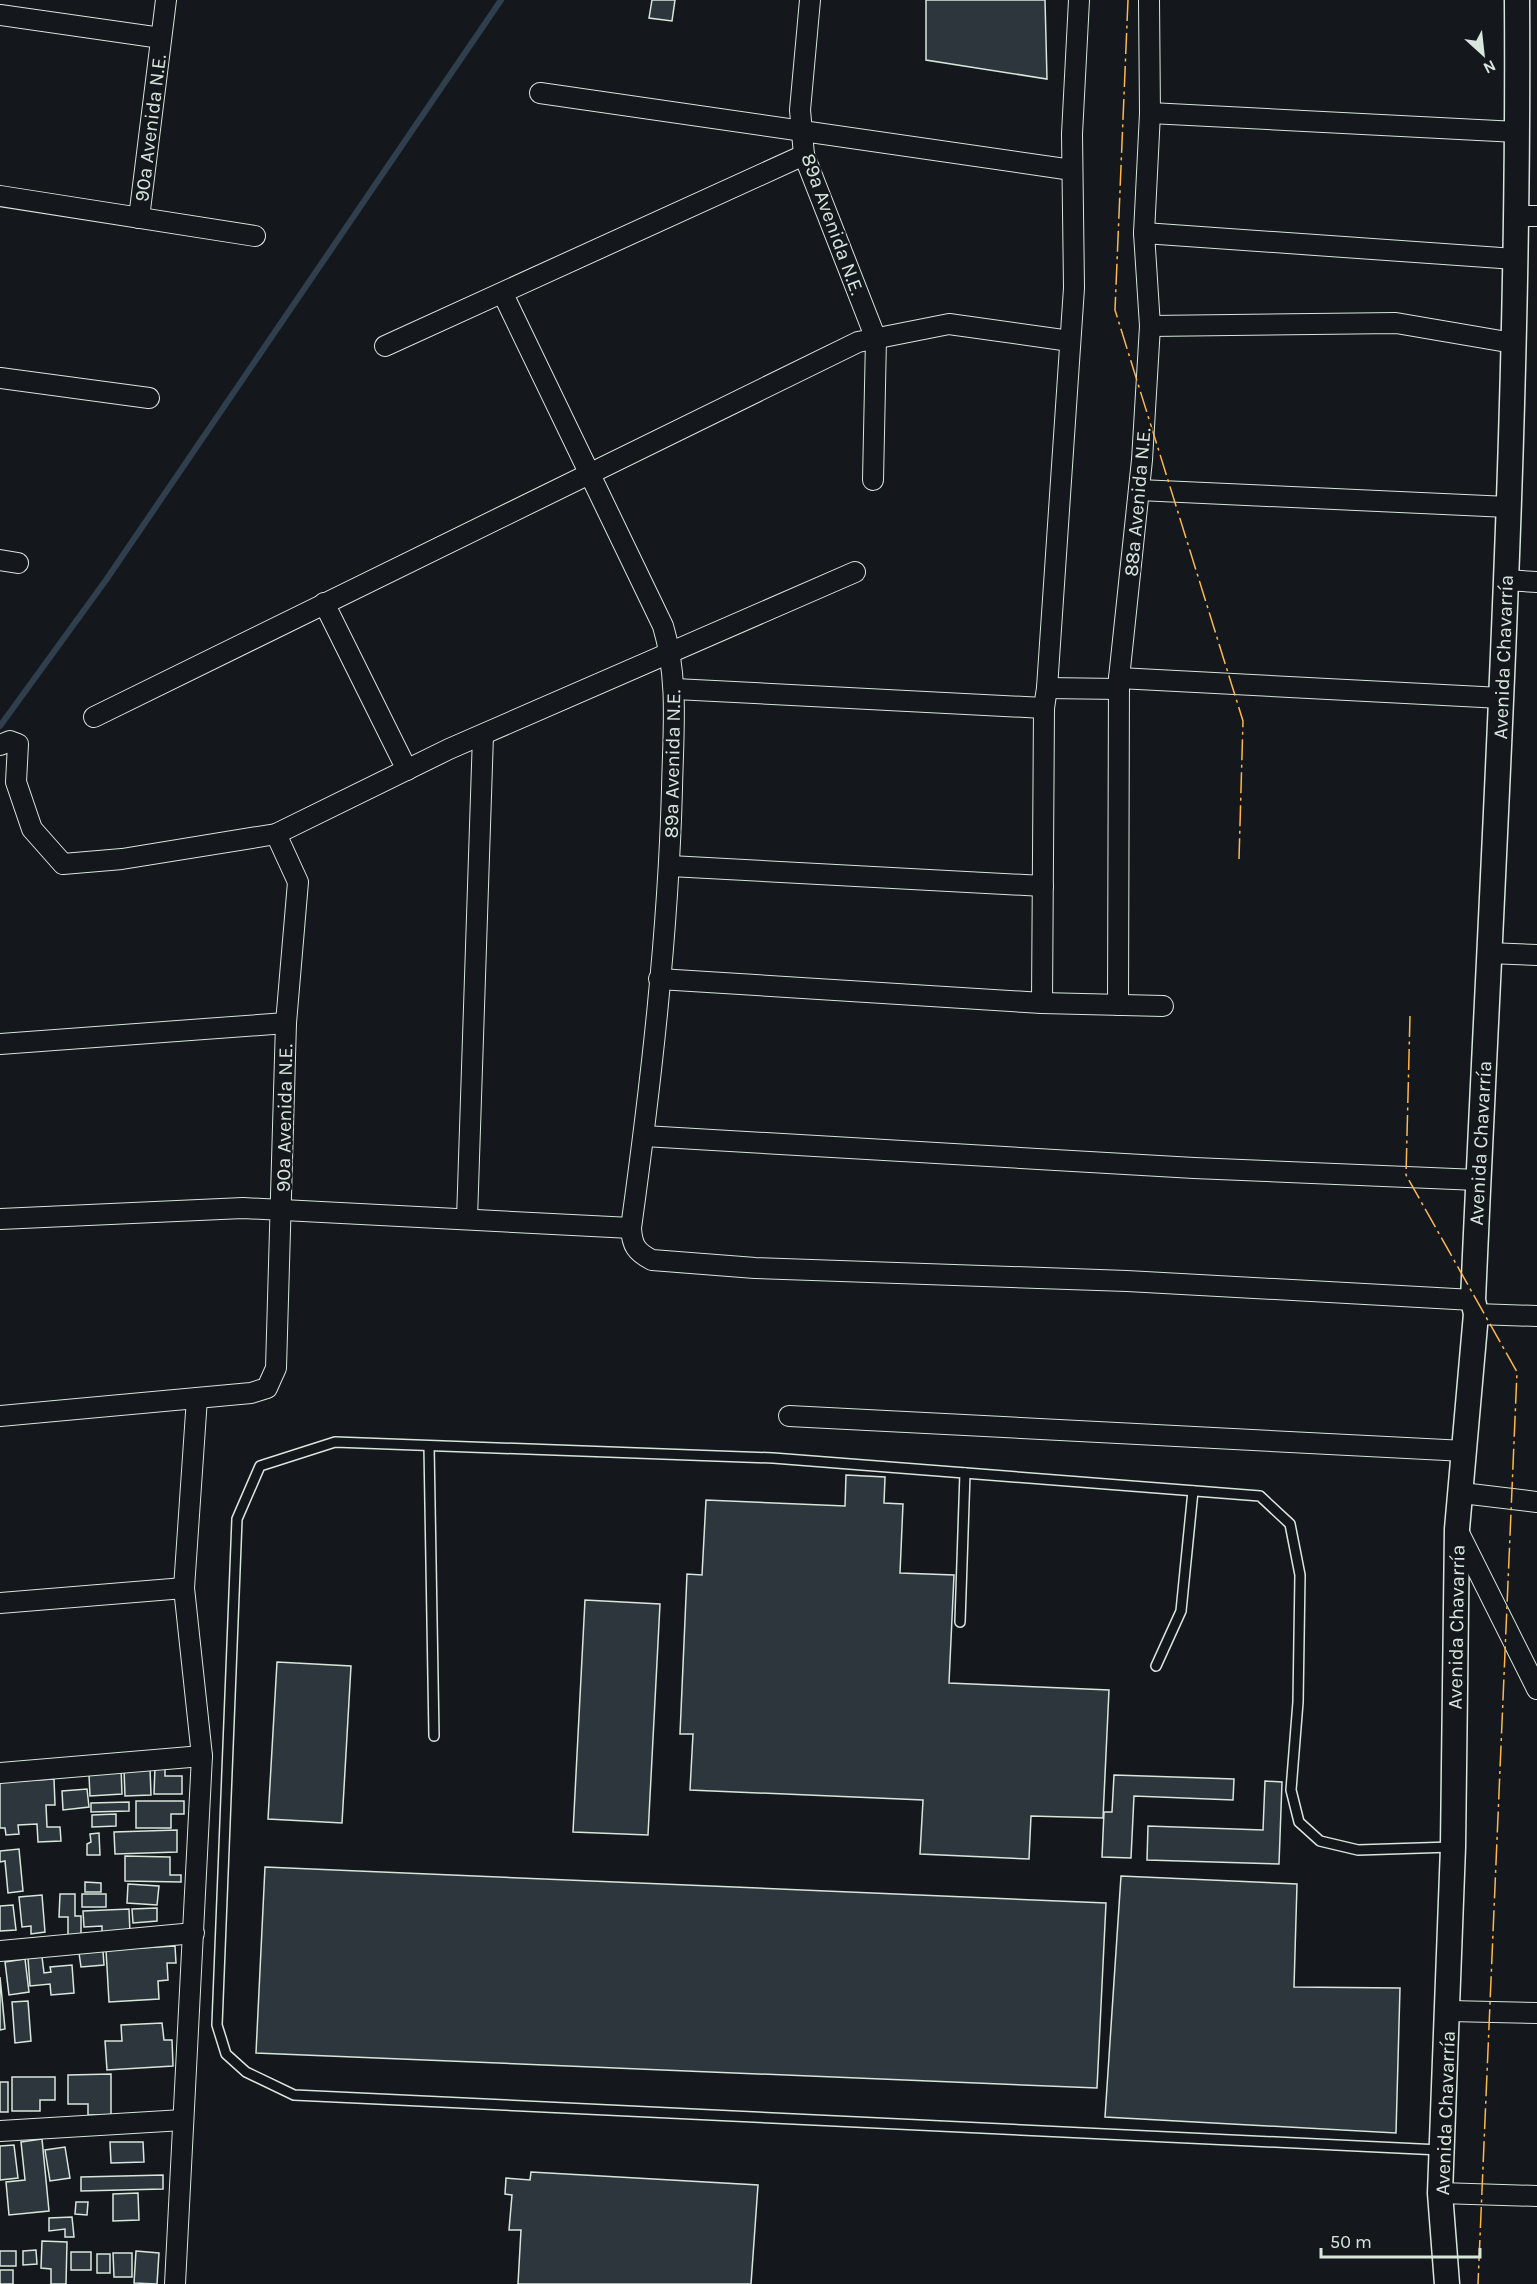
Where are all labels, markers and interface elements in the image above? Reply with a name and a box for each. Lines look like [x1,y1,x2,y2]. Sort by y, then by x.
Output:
north arrow [1453,24,1513,84]
street label: 90a Avenida N.E. [130,53,171,203]
text: N [1480,56,1499,78]
street label: 89a Avenida N.E. [796,150,869,298]
street label: 88a Avenida N.E. [1120,427,1155,577]
street label: Avenida Chavarría [1489,574,1518,740]
street label: 89a Avenida N.E. [660,689,685,839]
street label: 90a Avenida N.E. [272,1044,297,1192]
street label: Avenida Chavarría [1465,1060,1496,1226]
street label: Avenida Chavarría [1444,1544,1469,1710]
street label: Avenida Chavarría [1431,2030,1460,2196]
scale bar [1321,2221,1480,2259]
text: 50 m [1330,2231,1372,2253]

